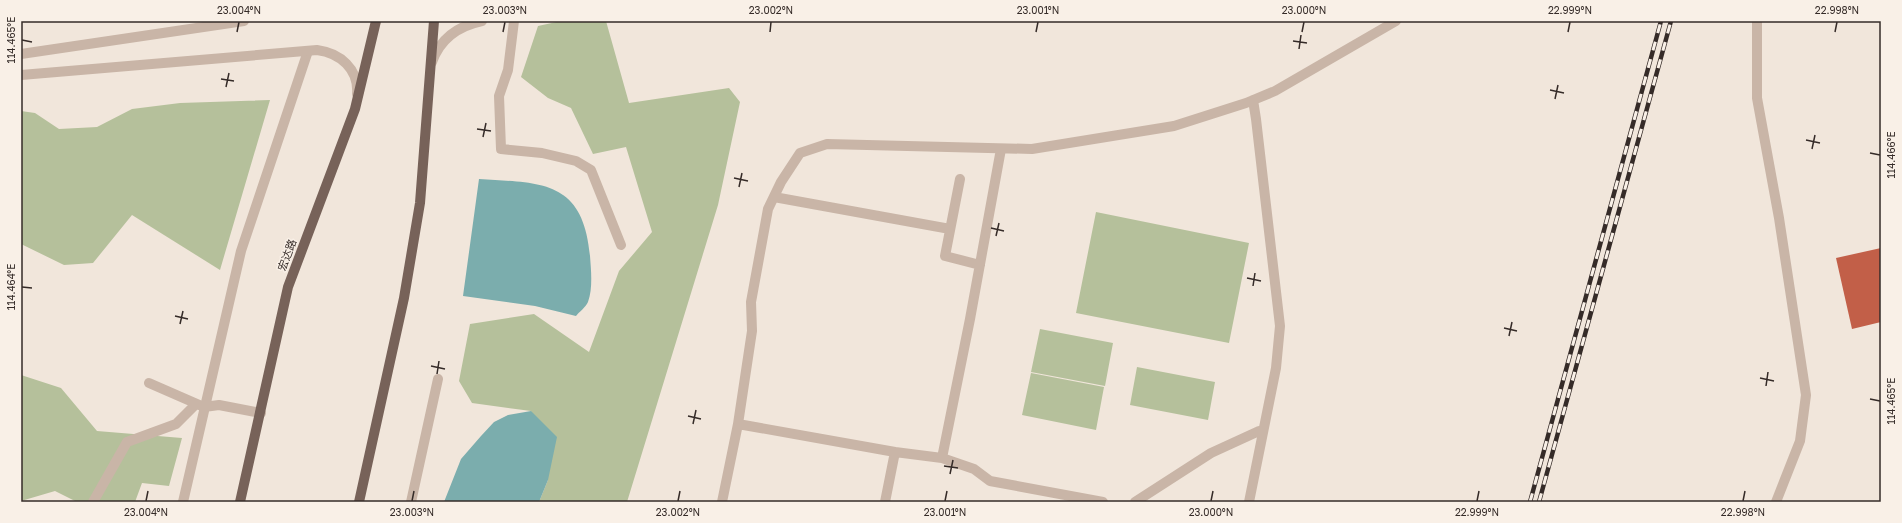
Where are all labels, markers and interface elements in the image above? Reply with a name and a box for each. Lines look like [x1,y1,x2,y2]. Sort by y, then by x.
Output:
text: 23.004°N [217,4,261,16]
text: 23.003°N [483,4,527,16]
text: 23.002°N [749,4,793,16]
text: 23.001°N [1017,4,1059,16]
text: 23.000°N [1282,4,1326,16]
text: 22.999°N [1548,4,1592,16]
text: 22.998°N [1815,4,1859,16]
text: 114.465°E [5,17,17,63]
text: 114.466°E [1885,132,1897,179]
street label: 宏达路 [275,237,298,273]
text: 114.464°E [5,264,17,310]
text: 114.465°E [1885,378,1897,424]
text: 23.004°N [124,506,168,518]
text: 23.003°N [390,506,434,518]
text: 23.002°N [656,506,700,518]
text: 23.001°N [924,506,966,518]
text: 23.000°N [1189,506,1233,518]
text: 22.999°N [1455,506,1499,518]
text: 22.998°N [1721,506,1765,518]

